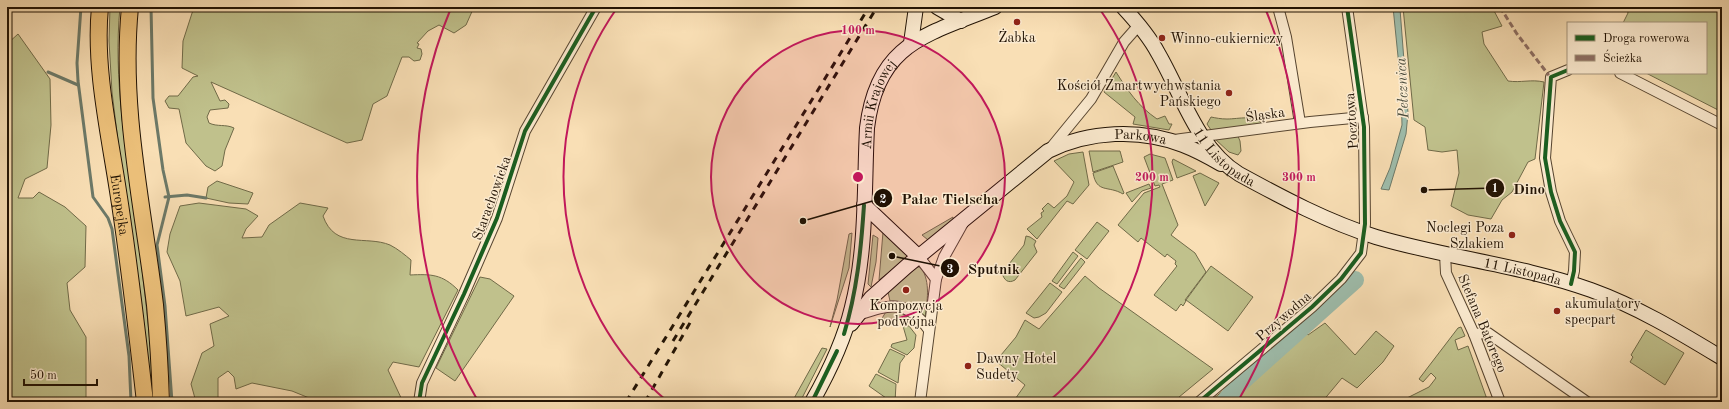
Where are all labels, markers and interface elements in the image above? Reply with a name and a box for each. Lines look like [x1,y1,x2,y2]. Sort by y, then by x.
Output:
marker: Żabka [1012,17,1022,27]
legend [1567,22,1707,74]
text: 100 m [841,25,875,37]
place label: Żabka [998,28,1036,45]
place label: Winno-cukierniczy [1170,32,1284,46]
marker: Winno-cukierniczy [1157,33,1167,43]
text: Droga rowerowa [1603,33,1690,45]
text: Ścieżka [1603,49,1642,65]
street label: Armii Krajowej [860,57,899,150]
water label: Pełcznica [1394,57,1413,120]
place label: Kościół Zmartwychwstania Pańskiego [1057,79,1221,109]
marker: Kościół Zmartwychwstania Pańskiego [1224,88,1234,98]
street label: Pocztowa [1343,92,1361,150]
street label: Śląska [1244,101,1286,125]
street label: 11 Listopada [1190,125,1257,189]
street label: Parkowa [1114,128,1168,147]
street label: Starachowicka [470,154,514,242]
centre of rings [851,170,865,184]
text: 200 m [1135,172,1169,184]
text: 300 m [1282,172,1316,184]
street label: Europejka [107,173,131,236]
callout: Dino [1485,175,1553,202]
text: 1 [1492,183,1498,195]
text: Dino [1513,183,1545,198]
callout: Pałac Tielscha [873,185,1006,212]
text: Pałac Tielscha [901,193,999,208]
text: 2 [880,194,887,206]
place label: Noclegi Poza Szlakiem [1426,221,1504,251]
marker: Noclegi Poza Szlakiem [1507,230,1517,240]
callout: Sputnik [940,255,1028,282]
street label: 11 Listopada [1482,256,1563,288]
text: Sputnik [968,263,1021,278]
text: 3 [947,264,954,276]
street label: Stefana Batorego [1455,272,1509,375]
marker: Kompozycja podwójna [901,285,911,295]
street label: Przywodna [1253,289,1314,344]
place label: akumulatory specpart [1565,297,1642,327]
place label: Kompozycja podwójna [869,299,943,329]
marker: akumulatory specpart [1552,306,1562,316]
place label: Dawny Hotel Sudety [976,352,1057,382]
scale bar [24,361,97,387]
marker: Dawny Hotel Sudety [963,361,973,371]
text: 50 m [30,369,57,382]

